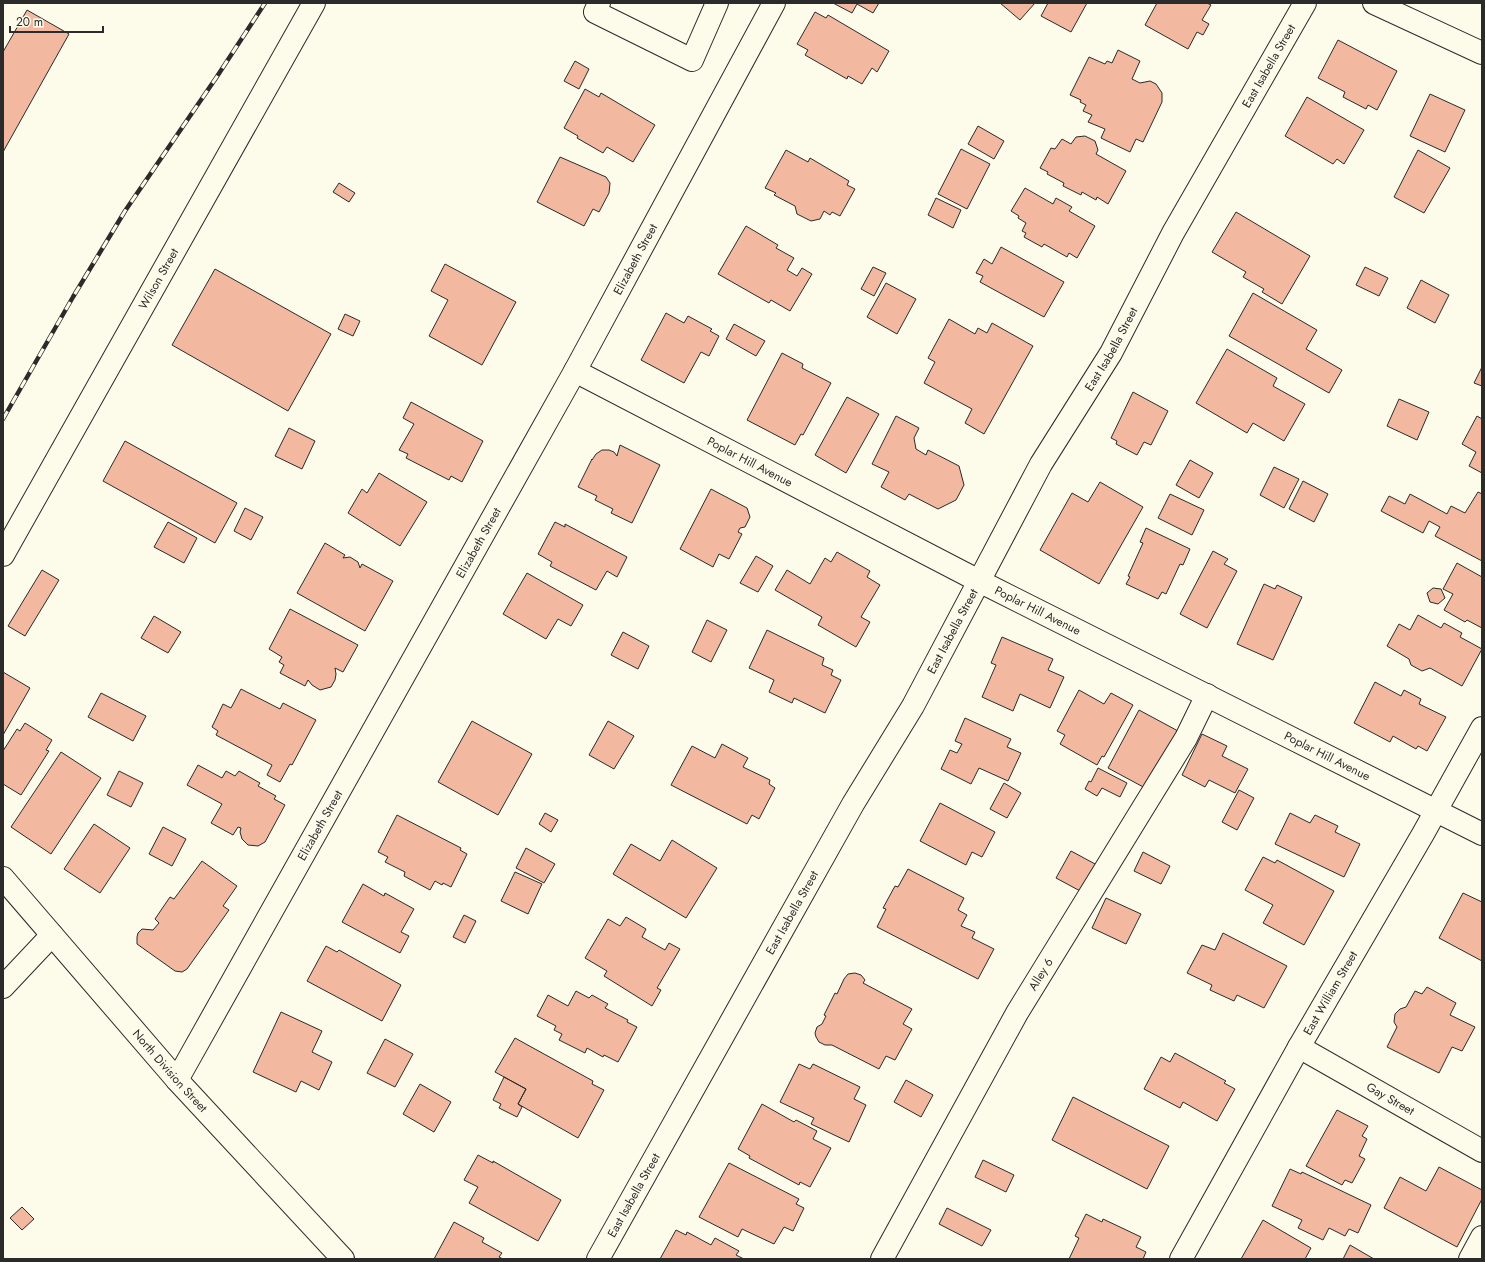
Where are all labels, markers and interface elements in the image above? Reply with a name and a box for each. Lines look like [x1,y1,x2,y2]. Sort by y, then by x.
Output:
scale bar [10,8,103,34]
text: 20 m [16,13,43,31]
street label: East Isabella Street [1238,21,1300,111]
street label: Elizabeth Street [609,221,662,298]
street label: Wilson Street [134,245,183,313]
street label: East Isabella Street [1080,304,1142,395]
street label: Poplar Hill Avenue [704,432,796,492]
street label: Elizabeth Street [452,504,506,581]
street label: Poplar Hill Avenue [992,581,1084,640]
street label: East Isabella Street [923,585,982,677]
street label: Poplar Hill Avenue [1281,727,1373,785]
street label: Elizabeth Street [293,787,347,864]
street label: East Isabella Street [761,867,823,958]
street label: East William Street [1299,947,1362,1039]
street label: Alley 6 [1024,955,1058,994]
street label: North Division Street [128,1025,212,1116]
street label: Gay Street [1363,1078,1418,1120]
street label: East Isabella Street [603,1150,665,1241]

